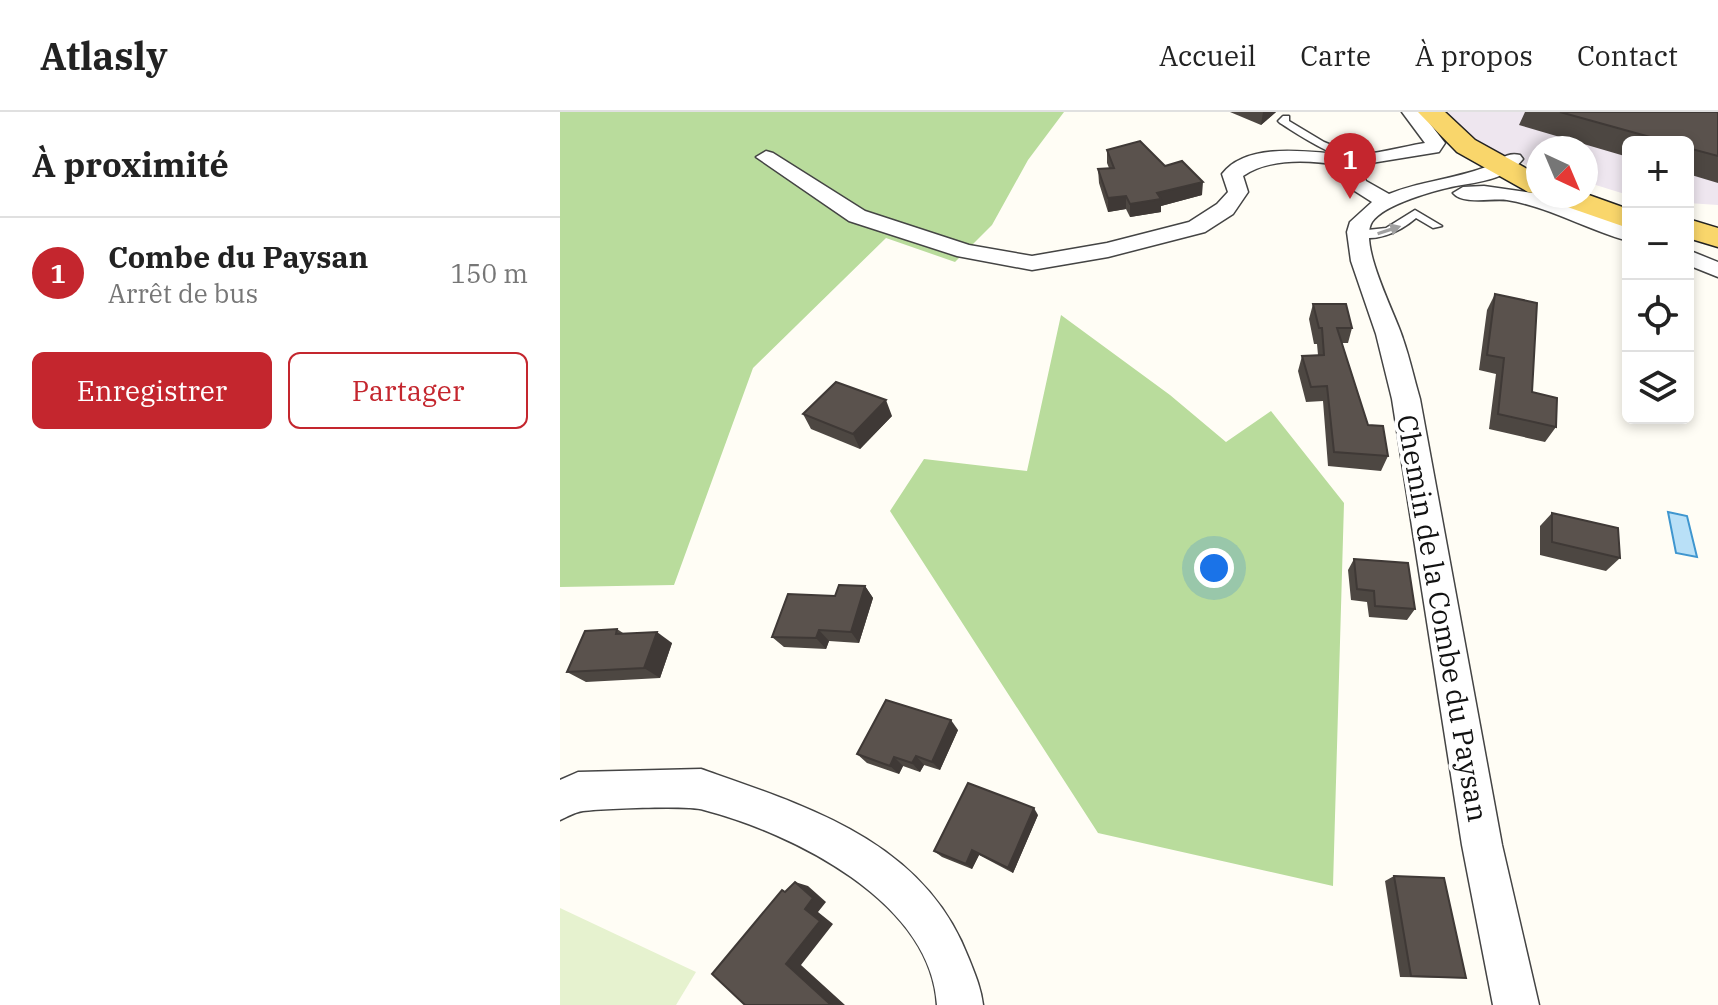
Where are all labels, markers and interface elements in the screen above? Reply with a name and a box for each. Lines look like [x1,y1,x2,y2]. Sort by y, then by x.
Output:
text: Atlasly [40,31,168,80]
text: Accueil [1159,37,1256,74]
text: Carte [1300,37,1371,74]
text: À propos [1415,37,1533,74]
text: Contact [1577,37,1678,74]
pin: 1 [1324,133,1376,199]
north arrow [1526,136,1598,208]
map controls [1622,136,1694,424]
button: + [1622,136,1694,208]
text: À proximité [32,142,229,186]
button: − [1622,208,1694,280]
one-way arrow [1377,223,1401,236]
text: Combe du Paysan [108,237,368,276]
text: 1 [50,256,66,290]
text: 150 m [450,256,528,290]
text: Arrêt de bus [108,276,258,310]
button: locate [1622,280,1694,352]
button: Enregistrer [32,352,272,429]
button: Partager [288,352,528,429]
button: layers [1622,352,1694,424]
street label: Chemin de la Combe du Paysan [1389,412,1497,824]
your location [1194,548,1234,588]

